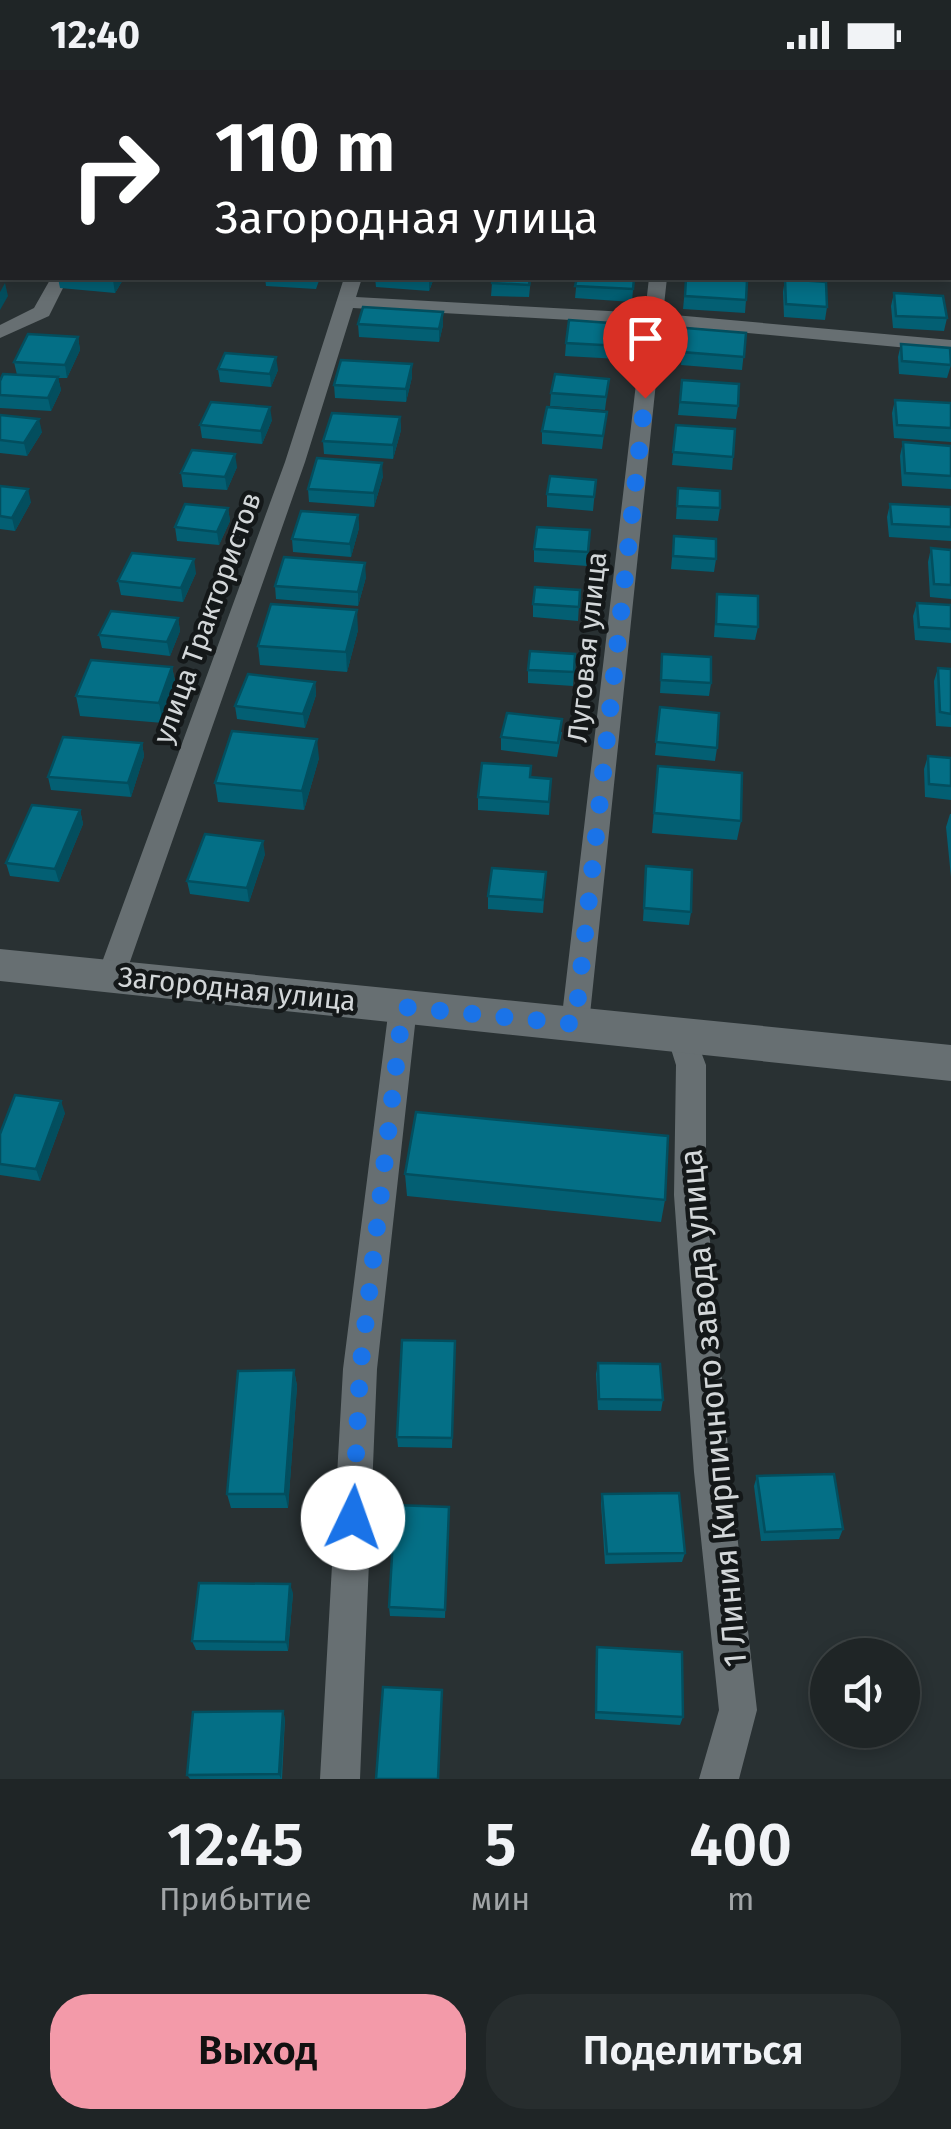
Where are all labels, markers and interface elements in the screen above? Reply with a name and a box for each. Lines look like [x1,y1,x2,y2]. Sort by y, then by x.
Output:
text: 12:40 [50,12,140,58]
text: 110 m [215,106,395,190]
icon: right [50,110,180,240]
text: Загородная улица [215,191,598,245]
pin [603,296,688,399]
icon: arrive [618,311,673,366]
street label: улица Трактористов [146,488,268,748]
street label: Луговая улица [561,550,613,744]
street label: Загородная улица [117,960,357,1018]
street label: 1 Линия Кирпичного завода улица [671,1147,755,1669]
position arrow [301,1466,405,1570]
map controls [810,1638,920,1748]
button: sound [810,1638,920,1748]
text: 12:45 [167,1809,304,1881]
text: 5 [485,1809,516,1881]
text: 400 [689,1809,792,1881]
text: Прибытие [159,1880,312,1918]
text: мин [471,1880,530,1918]
text: m [727,1880,754,1918]
button: Выход [50,1994,466,2109]
button: Поделиться [486,1994,901,2109]

